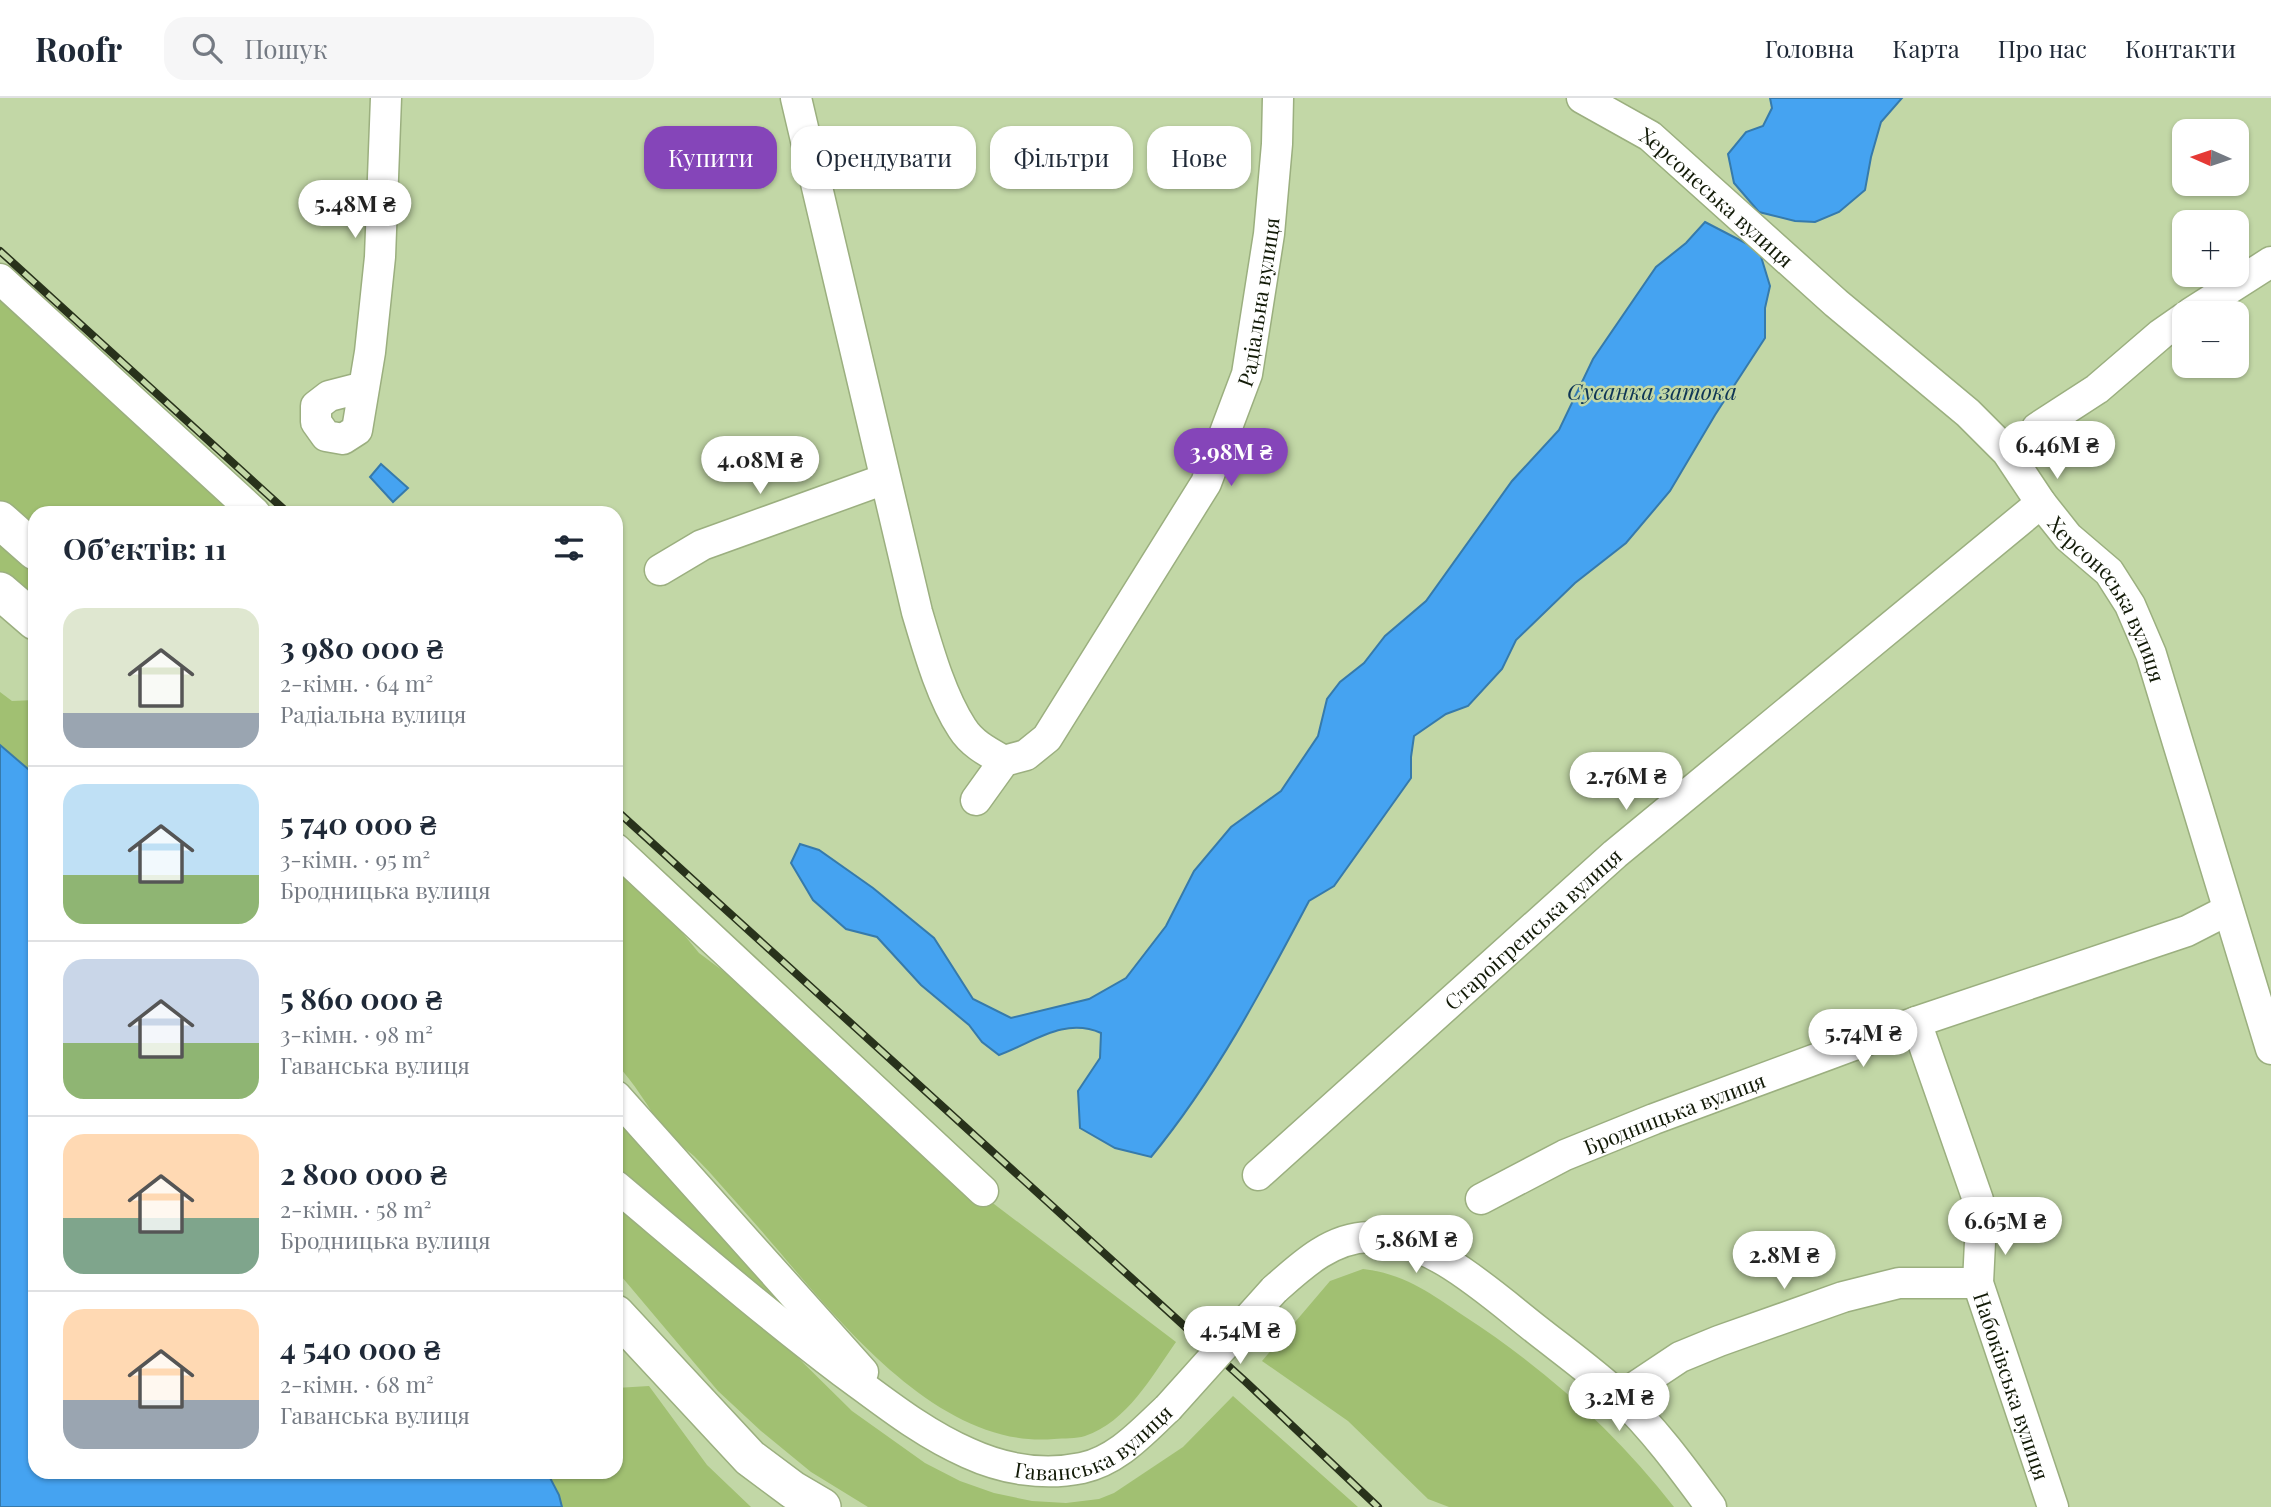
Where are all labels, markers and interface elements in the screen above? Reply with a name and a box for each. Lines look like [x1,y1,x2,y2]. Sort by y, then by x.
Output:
search box [164,17,654,80]
text: Roofr [35,26,122,70]
icon: search [188,29,226,67]
text: Пошук [244,31,328,66]
text: Головна [1765,32,1854,64]
text: Карта [1892,32,1960,64]
text: Про нас [1998,32,2087,64]
text: Контакти [2125,32,2236,64]
street label: Херсонеська вулиця [1635,119,1800,273]
north arrow [2172,119,2249,196]
map controls [2172,119,2249,378]
chip: Купити [644,126,777,189]
chip: Орендувати [791,126,976,189]
chip: Фільтри [990,126,1133,189]
chip: Нове [1147,126,1251,189]
pin: 5.48M ₴ [290,180,420,240]
text: 5.48M ₴ [314,187,396,218]
button: + [2172,210,2249,287]
street label: Радіальна вулиця [1230,216,1284,390]
button: − [2172,301,2249,378]
water label: Сусанка затока [1567,375,1737,406]
pin: 6.46M ₴ [1992,422,2122,481]
pin: 3.98M ₴ [1166,428,1296,488]
text: 6.46M ₴ [2015,428,2099,459]
text: 3.98M ₴ [1190,435,1272,466]
pin: 4.08M ₴ [695,436,825,496]
text: 4.08M ₴ [717,443,803,474]
street label: Херсонеська вулиця [2042,510,2173,685]
text: Об’єктів: 11 [63,528,227,568]
icon: filters [550,529,588,567]
text: 3 980 000 ₴ [280,627,443,667]
icon: home [119,636,203,720]
text: 2-кімн. · 64 m² [280,667,433,698]
text: Радіальна вулиця [280,698,466,729]
pin: 2.76M ₴ [1561,752,1691,812]
text: 2.76M ₴ [1586,759,1666,790]
text: 5 740 000 ₴ [280,803,436,843]
icon: home [119,812,203,896]
street label: Староігренська вулиця [1438,841,1627,1015]
text: 3-кімн. · 95 m² [280,843,430,874]
text: Бродницька вулиця [280,874,491,905]
text: 5 860 000 ₴ [280,978,442,1018]
icon: home [119,987,203,1071]
pin: 5.74M ₴ [1798,1010,1928,1069]
text: 5.74M ₴ [1824,1016,1902,1047]
text: 3-кімн. · 98 m² [280,1018,433,1049]
text: Гаванська вулиця [280,1049,470,1080]
street label: Бродницька вулиця [1579,1065,1769,1160]
text: 2 800 000 ₴ [280,1153,447,1193]
icon: home [119,1162,203,1246]
text: 2-кімн. · 58 m² [280,1193,432,1224]
pin: 6.65M ₴ [1940,1198,2070,1257]
text: 6.65M ₴ [1964,1204,2046,1235]
pin: 5.86M ₴ [1351,1216,1481,1275]
text: 5.86M ₴ [1375,1222,1457,1253]
text: Бродницька вулиця [280,1224,491,1255]
pin: 2.8M ₴ [1727,1232,1841,1291]
text: 2.8M ₴ [1749,1238,1819,1269]
street label: Набоківська вулиця [1968,1288,2057,1484]
pin: 4.54M ₴ [1175,1306,1305,1366]
text: 4.54M ₴ [1200,1313,1280,1344]
text: 4 540 000 ₴ [280,1328,440,1368]
icon: home [119,1337,203,1421]
text: 2-кімн. · 68 m² [280,1368,434,1399]
pin: 3.2M ₴ [1562,1374,1676,1433]
text: 3.2M ₴ [1585,1380,1653,1411]
street label: Гаванська вулиця [1013,1398,1177,1485]
text: Гаванська вулиця [280,1399,470,1430]

